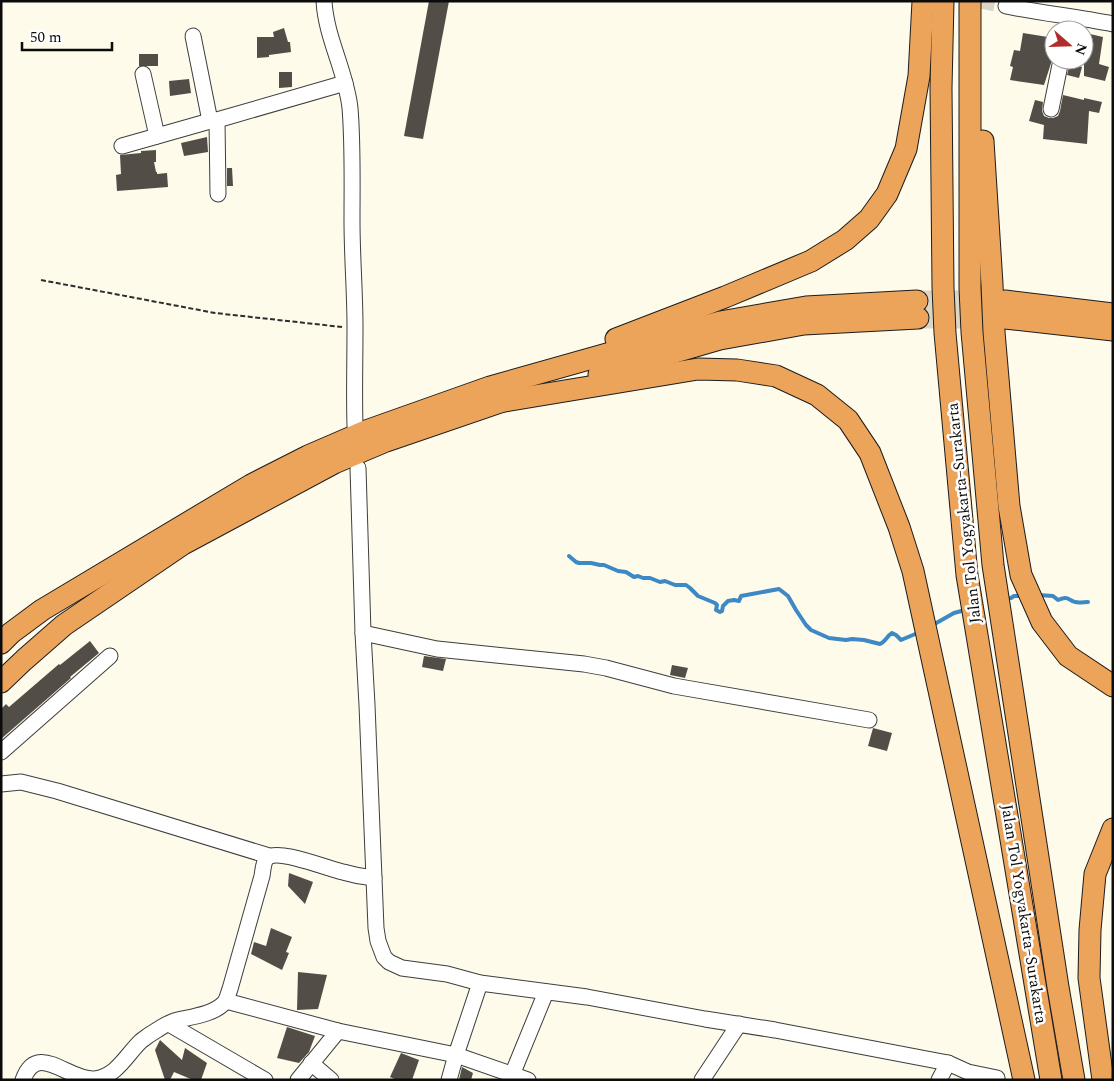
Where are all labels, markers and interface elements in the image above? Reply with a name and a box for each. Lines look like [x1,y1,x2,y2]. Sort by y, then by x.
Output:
scale bar [22,20,112,52]
north arrow [1044,20,1094,70]
text: 50 m [30,26,62,49]
text: N [1069,40,1093,58]
street label: Jalan Tol Yogyakarta–Surakarta [940,401,988,625]
street label: Jalan Tol Yogyakarta–Surakarta [995,803,1053,1026]

